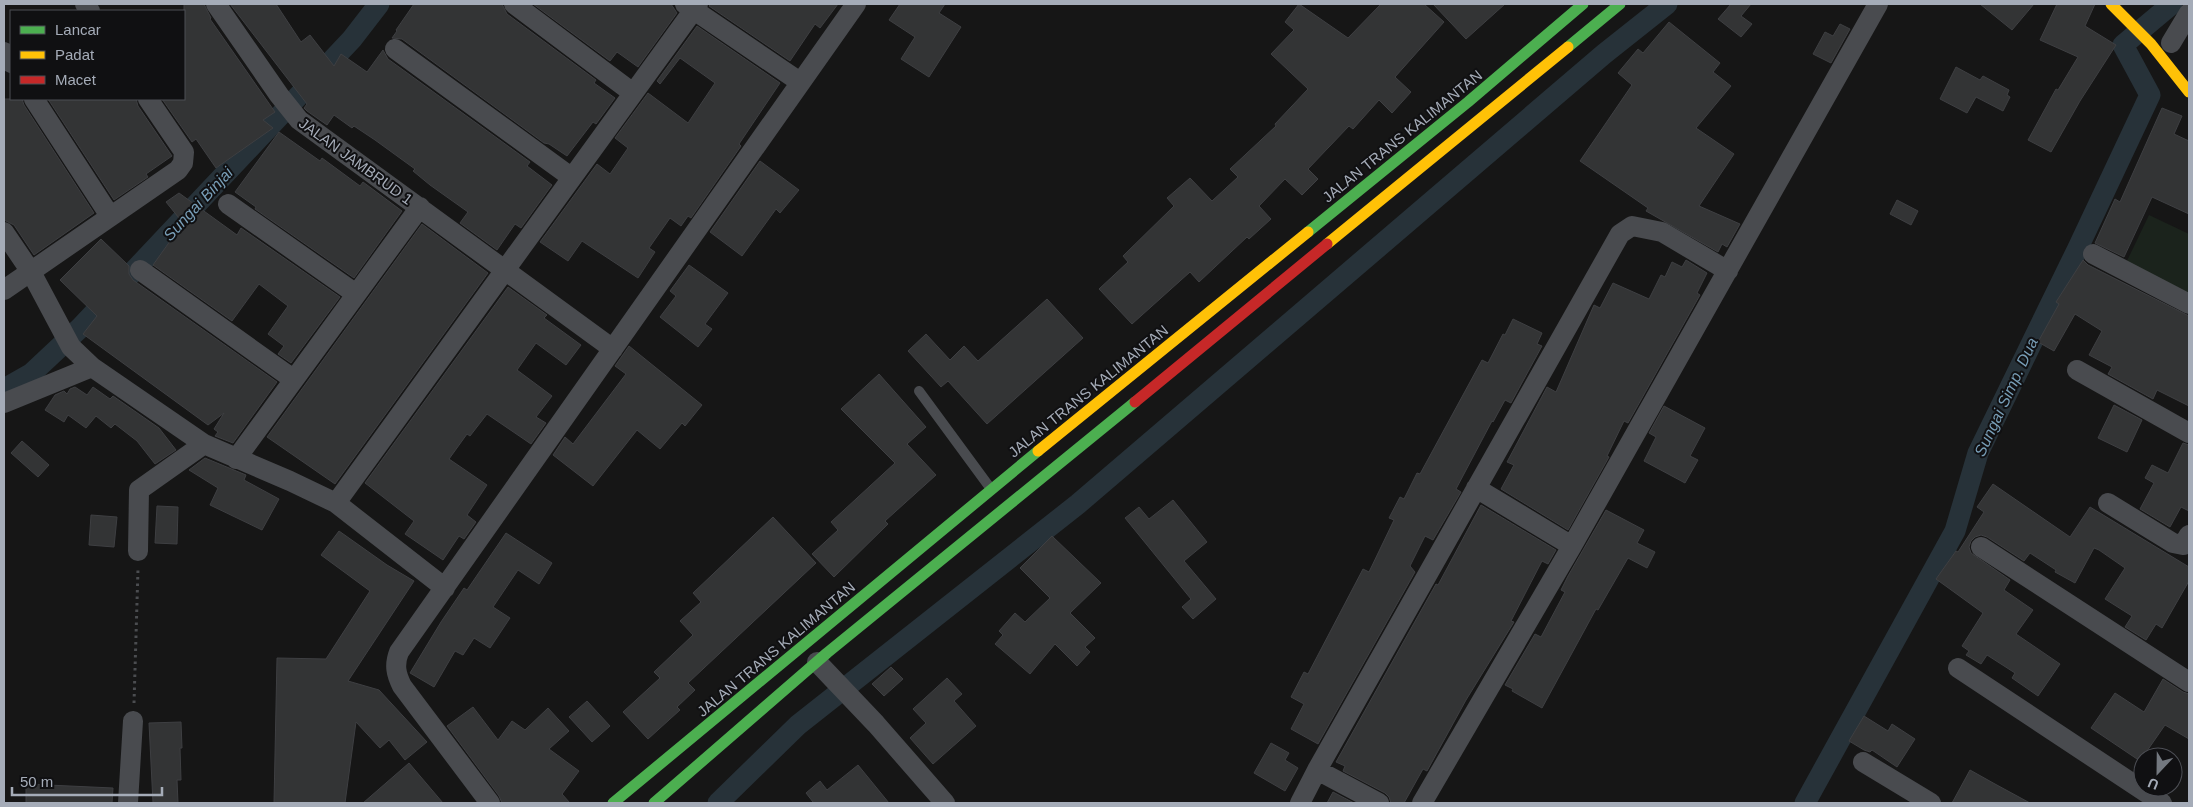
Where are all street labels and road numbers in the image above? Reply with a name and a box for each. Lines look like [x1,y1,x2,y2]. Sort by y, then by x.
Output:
street label: JALAN TRANS KALIMANTAN [1319,66,1485,206]
street label: JALAN JAMBRUD 1 [296,114,416,208]
street label: JALAN TRANS KALIMANTAN [1005,321,1171,461]
street label: JALAN TRANS KALIMANTAN [694,578,858,720]

